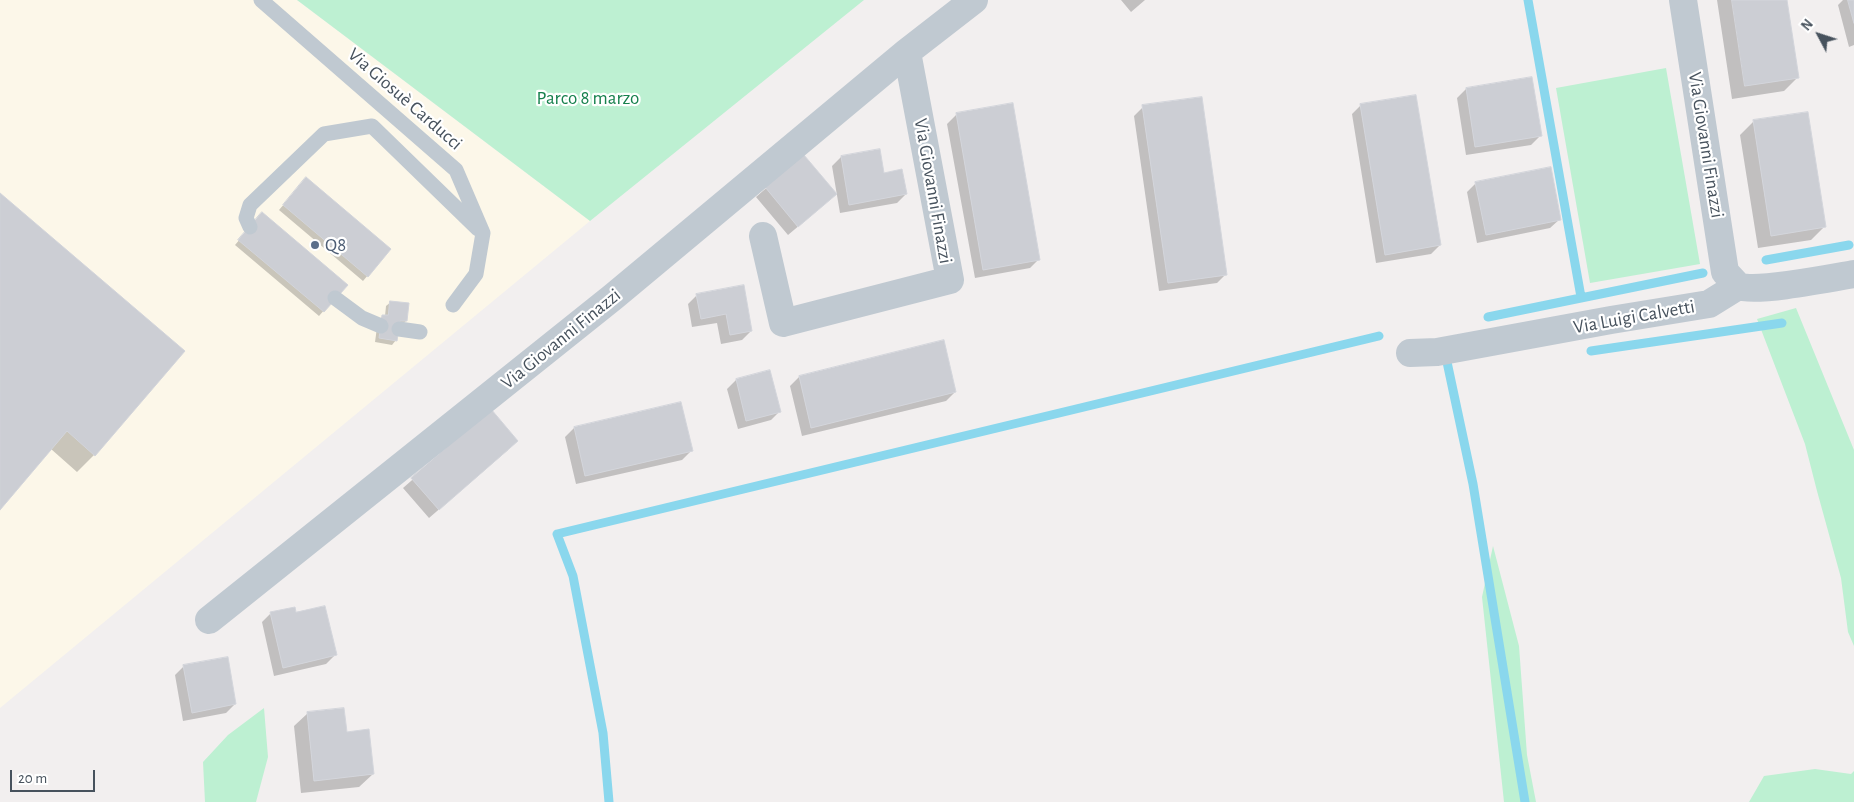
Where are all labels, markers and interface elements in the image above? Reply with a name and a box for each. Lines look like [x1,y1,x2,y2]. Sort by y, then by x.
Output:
north arrow [1794,10,1844,60]
text: N [1799,17,1816,34]
street label: Via Giosuè Carducci [343,43,467,155]
street label: Via Giovanni Finazzi [1683,70,1729,220]
park label: Parco 8 marzo [537,87,639,109]
street label: Via Giovanni Finazzi [909,116,957,266]
place label: Q8 [325,234,346,256]
marker: Q8 [309,239,321,251]
street label: Via Giovanni Finazzi [497,284,625,394]
street label: Via Luigi Calvetti [1571,295,1697,339]
scale bar [12,760,98,792]
text: 20 m [18,771,47,786]

